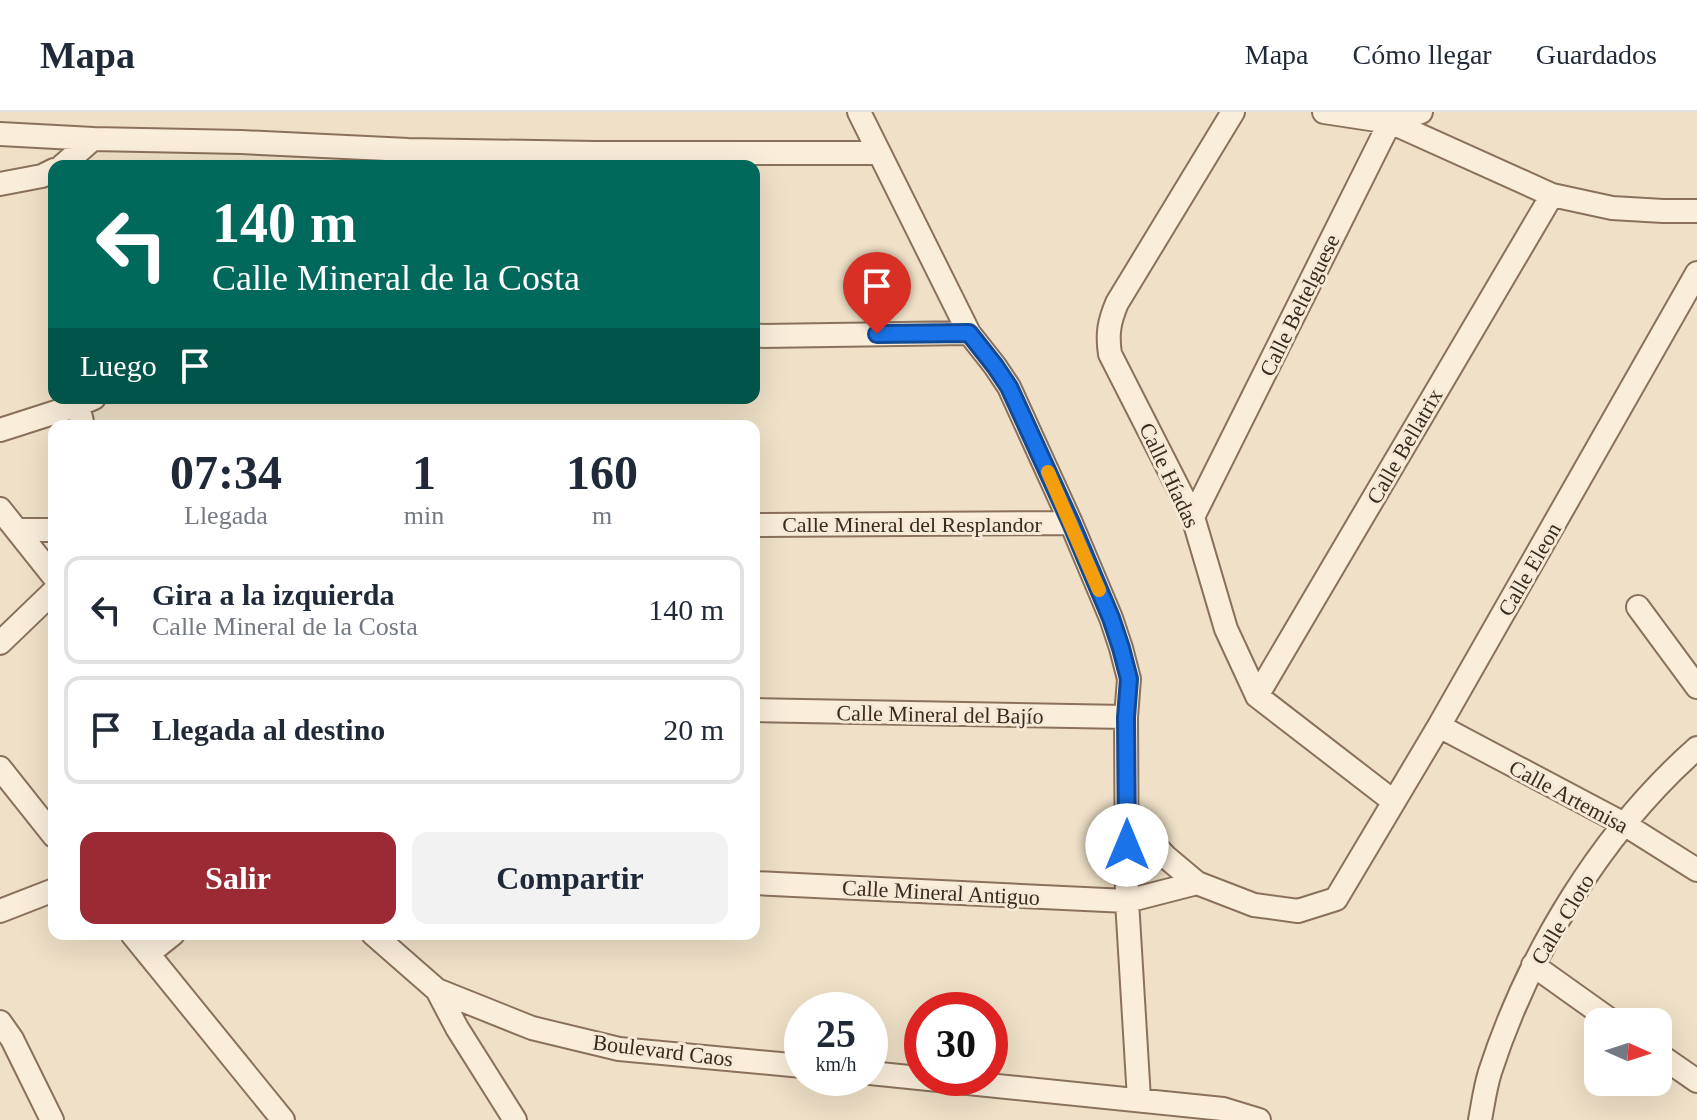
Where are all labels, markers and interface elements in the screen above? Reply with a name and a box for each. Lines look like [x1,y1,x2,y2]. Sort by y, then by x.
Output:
text: Mapa [40,34,135,76]
text: Mapa [1245,39,1309,70]
text: Cómo llegar [1353,39,1492,70]
text: Guardados [1536,39,1657,70]
icon: left [80,192,184,296]
text: 140 m [212,192,357,254]
street label: Calle Beltelguese [1254,230,1345,380]
pin [843,252,911,334]
text: Calle Mineral de la Costa [212,258,580,298]
icon: arrive [855,264,899,308]
icon: arrive [173,344,217,388]
text: Luego [80,349,157,382]
street label: Calle Bellatrix [1361,384,1447,508]
street label: Calle Híadas [1134,419,1205,532]
text: 07:34 [170,446,282,499]
text: 1 [412,446,436,499]
text: 160 [566,446,638,499]
text: Llegada [184,501,268,530]
text: min [404,501,444,530]
text: m [592,501,612,530]
street label: Calle Mineral del Resplandor [782,512,1042,537]
street label: Calle Eleon [1493,518,1566,620]
text: Gira a la izquierda [152,578,395,611]
icon: left [84,588,128,632]
text: 140 m [648,593,724,626]
text: Calle Mineral de la Costa [152,612,418,641]
street label: Calle Mineral del Bajío [836,700,1044,729]
icon: arrive [84,708,128,752]
text: Llegada al destino [152,713,385,746]
text: 20 m [663,713,724,746]
street label: Calle Artemisa [1505,755,1633,838]
position arrow [1085,803,1169,887]
button: Salir [80,832,396,924]
button: Compartir [412,832,728,924]
street label: Calle Cloto [1526,870,1599,969]
street label: Calle Mineral Antiguo [841,875,1040,910]
speed limit sign: 30 [904,992,1008,1096]
north arrow [1584,1008,1672,1096]
map controls [1584,1008,1672,1096]
text: 25 [816,1011,856,1056]
street label: Boulevard Caos [591,1029,735,1072]
text: km/h [815,1053,857,1075]

